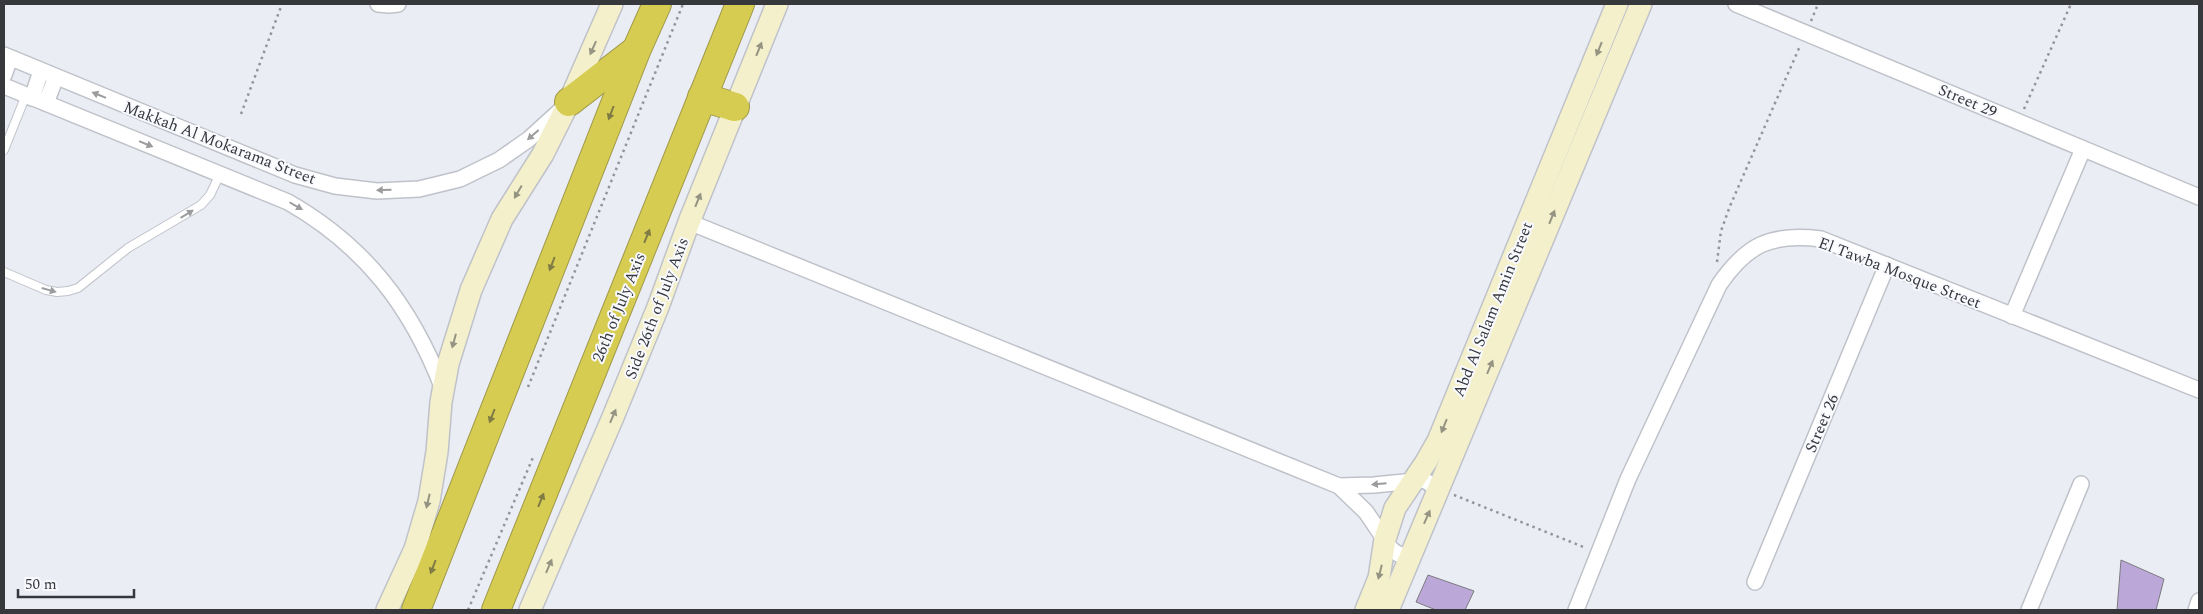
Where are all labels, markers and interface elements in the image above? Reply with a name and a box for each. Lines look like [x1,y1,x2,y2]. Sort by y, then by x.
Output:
one-way arrow [588,41,596,55]
one-way arrow [755,41,763,56]
one-way arrow [1594,42,1602,56]
street label: Street 29 [1934,78,2001,124]
one-way arrow [92,90,106,98]
street label: Makkah Al Mokarama Street [120,95,320,191]
one-way arrow [607,106,615,120]
one-way arrow [527,129,539,141]
one-way arrow [139,140,153,148]
one-way arrow [514,186,523,199]
one-way arrow [376,187,392,195]
one-way arrow [694,193,702,207]
one-way arrow [289,202,303,211]
one-way arrow [180,210,195,218]
one-way arrow [1549,210,1557,224]
street label: Abd Al Salam Amin Street [1447,218,1539,401]
one-way arrow [643,228,651,243]
street label: El Tawba Mosque Street [1815,231,1985,315]
street label: Side 26th of July Axis [619,234,695,383]
street label: 26th of July Axis [586,249,652,366]
one-way arrow [548,257,555,272]
one-way arrow [41,286,56,294]
one-way arrow [450,334,458,349]
one-way arrow [1487,360,1495,374]
street label: Street 26 [1799,390,1845,457]
one-way arrow [488,409,496,423]
one-way arrow [610,409,618,423]
one-way arrow [1440,419,1448,434]
one-way arrow [1370,480,1386,488]
one-way arrow [537,493,545,507]
one-way arrow [424,494,432,509]
one-way arrow [1423,510,1431,524]
one-way arrow [546,559,554,573]
one-way arrow [429,560,437,575]
one-way arrow [1376,565,1384,580]
scale bar [18,566,134,598]
text: 50 m [25,573,57,596]

